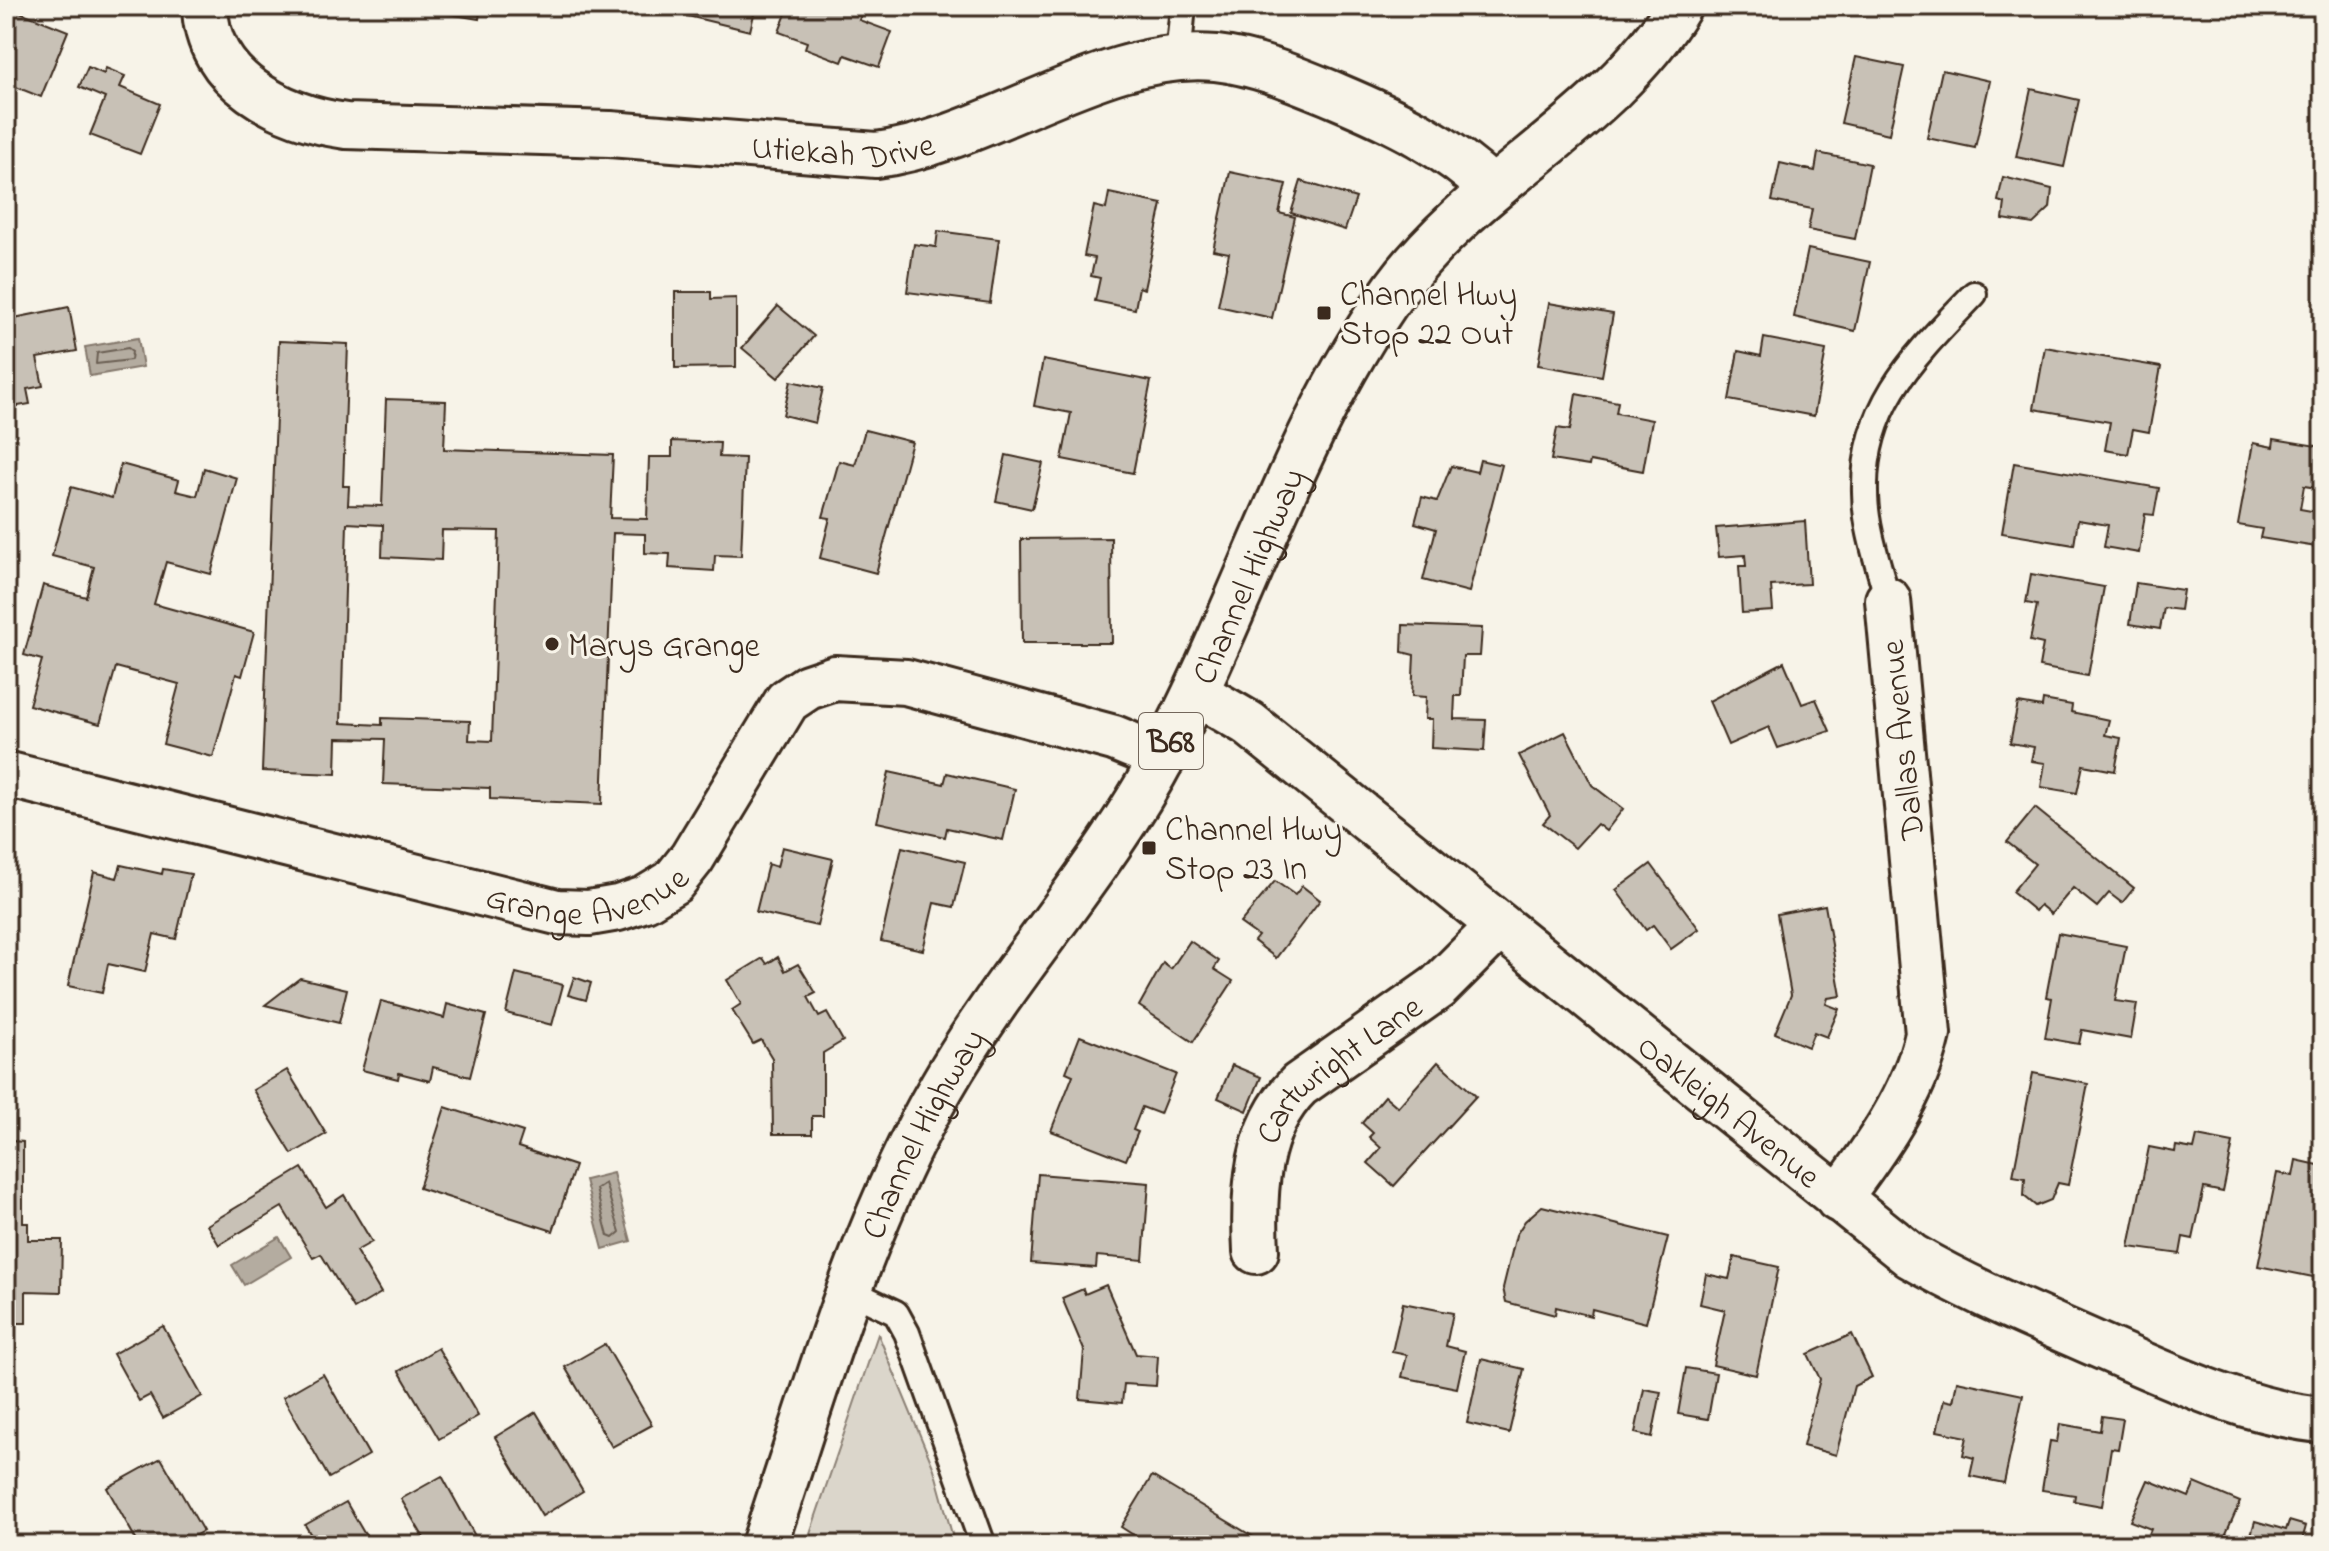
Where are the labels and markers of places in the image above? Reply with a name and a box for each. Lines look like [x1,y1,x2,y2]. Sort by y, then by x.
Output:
place label: Channel Hwy Stop 22 Out [1340,272,1517,361]
marker: Channel Hwy Stop 22 Out [1315,304,1333,322]
place label: Marys Grange [568,623,761,673]
marker: Marys Grange [543,635,561,653]
place label: Channel Hwy Stop 23 In [1165,807,1342,896]
marker: Channel Hwy Stop 23 In [1140,839,1158,857]

